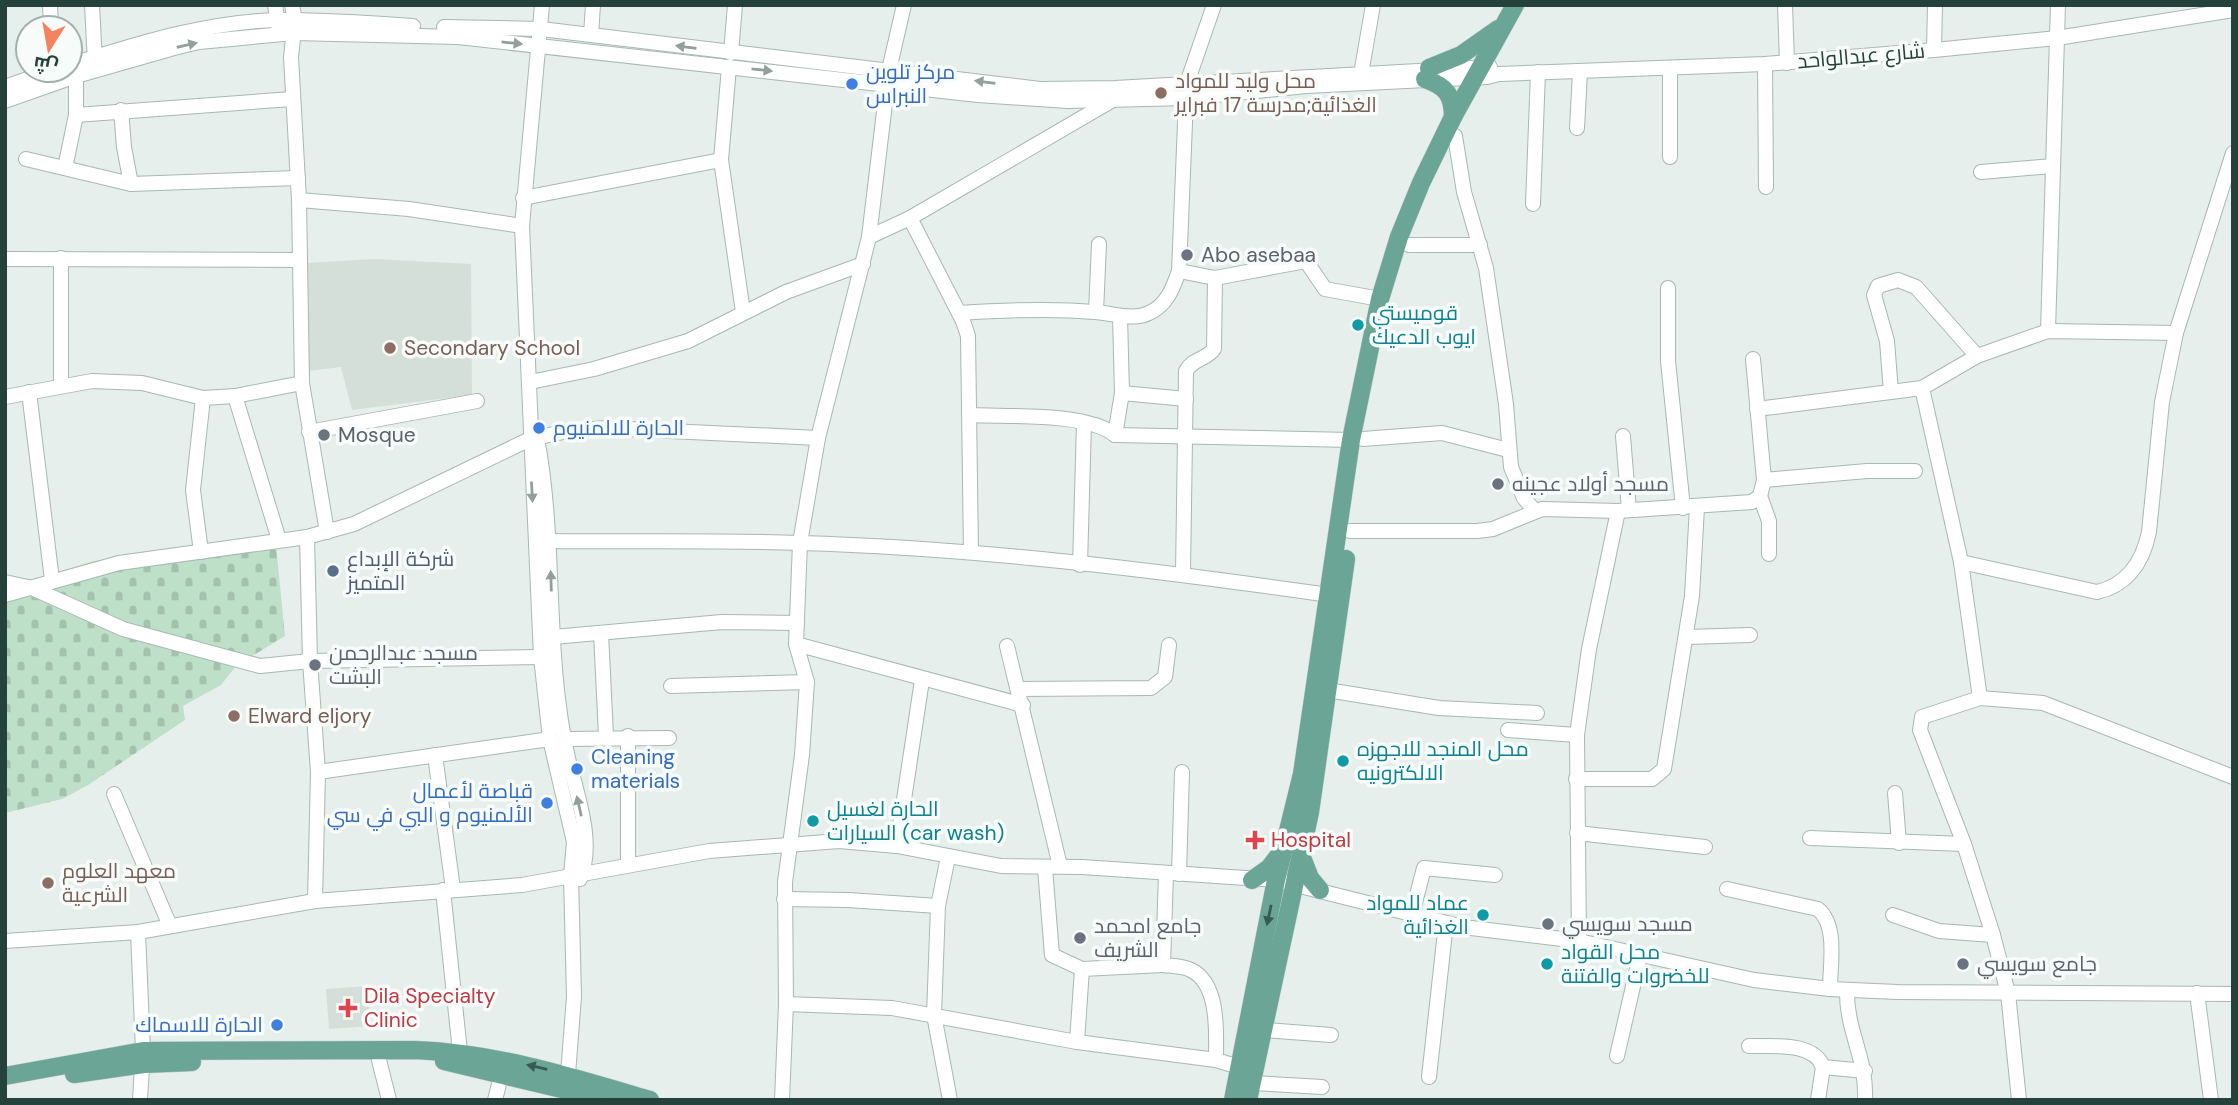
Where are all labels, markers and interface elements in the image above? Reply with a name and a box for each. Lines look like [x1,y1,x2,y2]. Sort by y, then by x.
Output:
north arrow [14,14,84,84]
street label: شارع عبدالواحد [1796,36,1926,76]
one-way arrow [501,37,523,48]
one-way arrow [177,39,199,50]
one-way arrow [675,42,697,53]
text: ش [31,51,60,80]
place label: مركز تلوين النبراس [866,58,955,110]
one-way arrow [752,65,774,76]
place label: محل وليد للمواد الغذائية;مدرسة 17 فبراير [1174,67,1377,119]
marker: مركز تلوين النبراس [844,76,860,92]
one-way arrow [973,77,995,88]
marker: محل وليد للمواد الغذائية;مدرسة 17 فبراير [1153,85,1169,101]
place label: Abo asebaa [1201,241,1316,269]
marker: Abo asebaa [1179,247,1195,263]
place label: قوميستي ايوب الدعيك [1372,299,1476,351]
marker: قوميستي ايوب الدعيك [1350,317,1366,333]
place label: Secondary School [404,334,580,362]
marker: Secondary School [382,340,398,356]
place label: الحارة للالمنيوم [553,414,684,442]
marker: الحارة للالمنيوم [531,420,547,436]
place label: Mosque [338,421,416,449]
marker: Mosque [316,427,332,443]
place label: مسجد أولاد عجينه [1512,470,1669,498]
marker: مسجد أولاد عجينه [1490,476,1506,492]
one-way arrow [527,481,538,503]
place label: شركة الإبداع المتميز [346,545,454,597]
marker: شركة الإبداع المتميز [325,563,341,579]
one-way arrow [546,570,557,592]
place label: مسجد عبدالرحمن البشت [329,639,478,691]
marker: مسجد عبدالرحمن البشت [307,657,323,673]
place label: Elward eljory [248,702,372,730]
marker: Elward eljory [226,708,242,724]
place label: محل المنجد للاجهزه الالكترونيه [1357,735,1529,787]
place label: Cleaning materials [591,743,680,795]
marker: محل المنجد للاجهزه الالكترونيه [1335,753,1351,769]
marker: Cleaning materials [569,761,585,777]
place label: قباصة لأعمال الألمنيوم و البي في سي [327,777,533,831]
marker: قباصة لأعمال الألمنيوم و البي في سي [539,795,555,811]
one-way arrow [573,795,584,817]
place label: الحارة لغسيل السيارات (car wash) [827,795,1004,847]
marker: الحارة لغسيل السيارات (car wash) [805,813,821,829]
place label: Hospital [1271,826,1351,854]
marker: Hospital [1245,830,1265,850]
place label: معهد العلوم الشرعية [62,857,176,909]
marker: معهد العلوم الشرعية [40,875,56,891]
place label: عماد للمواد الغذائية [1366,889,1469,941]
one-way arrow [1263,904,1274,926]
marker: عماد للمواد الغذائية [1475,907,1491,923]
place label: مسجد سويسي [1562,910,1693,939]
place label: جامع امحمد الشريف [1094,912,1201,964]
marker: مسجد سويسي [1540,916,1556,932]
marker: جامع امحمد الشريف [1072,930,1088,946]
place label: محل القواد للخضروات والفتنة [1561,938,1709,990]
place label: جامع سويسي [1977,950,2097,979]
marker: محل القواد للخضروات والفتنة [1539,956,1555,972]
marker: جامع سويسي [1955,956,1971,972]
place label: Dila Specialty Clinic [364,982,496,1034]
marker: Dila Specialty Clinic [338,998,358,1018]
place label: الحارة للاسماك [135,1011,263,1039]
marker: الحارة للاسماك [269,1017,285,1033]
one-way arrow [526,1061,548,1072]

